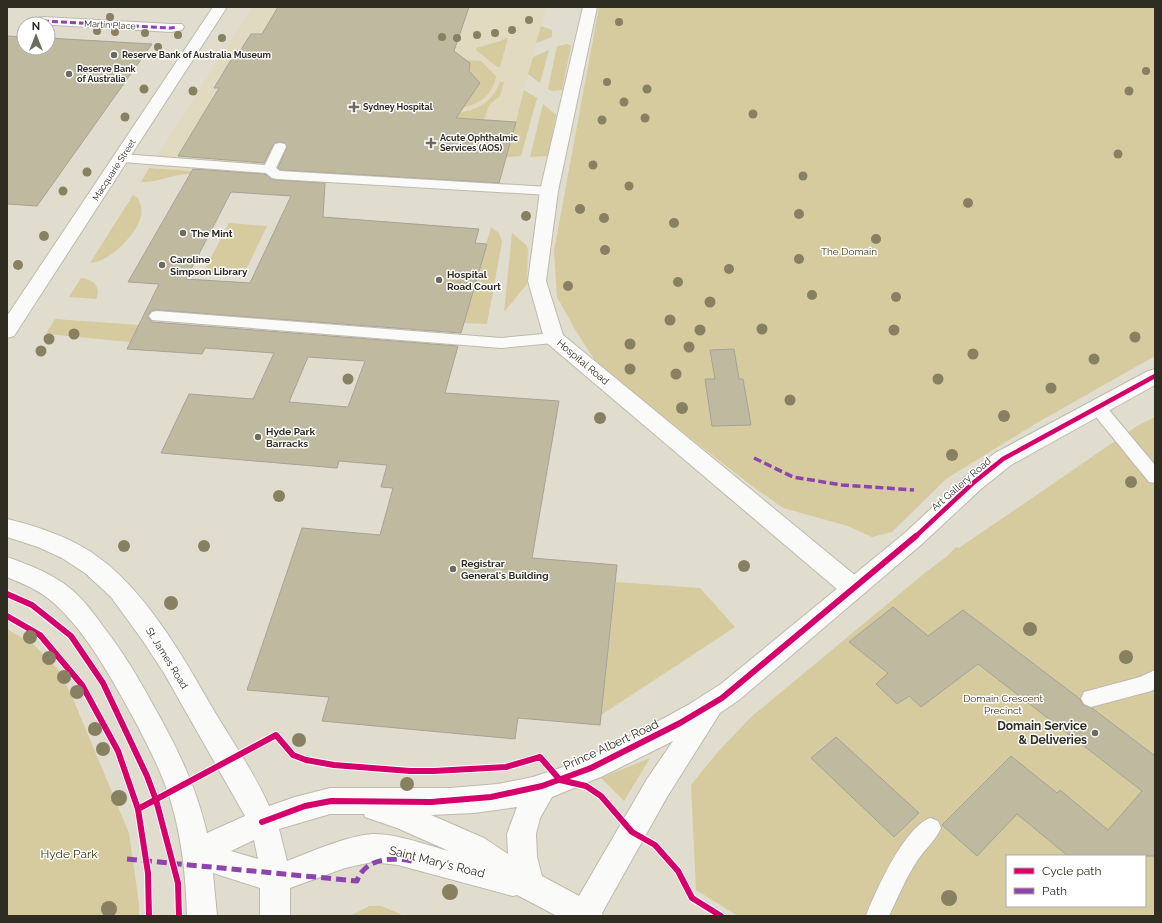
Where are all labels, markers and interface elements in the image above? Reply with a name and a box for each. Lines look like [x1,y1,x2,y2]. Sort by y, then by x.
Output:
north arrow [16,16,56,56]
street label: Martin Place [84,19,137,31]
text: N [32,20,40,33]
marker: Reserve Bank of Australia Museum [109,50,119,60]
place label: Reserve Bank of Australia Museum [122,50,271,60]
place label: Reserve Bank of Australia [77,64,137,84]
marker: Reserve Bank of Australia [64,69,74,79]
marker: Sydney Hospital [348,101,360,113]
place label: Sydney Hospital [363,102,433,112]
place label: Acute Ophthalmic Services (AOS) [440,133,518,153]
street label: Macquarie Street [90,137,138,203]
marker: Acute Ophthalmic Services (AOS) [425,137,437,149]
marker: The Mint [178,228,188,238]
place label: The Mint [191,228,233,239]
park label: The Domain [821,246,877,257]
place label: Caroline Simpson Library [170,254,248,277]
marker: Caroline Simpson Library [157,260,167,270]
place label: Hospital Road Court [447,269,501,292]
marker: Hospital Road Court [434,275,444,285]
street label: Hospital Road [555,337,611,387]
place label: Hyde Park Barracks [266,426,315,449]
marker: Hyde Park Barracks [253,432,263,442]
street label: Art Gallery Road [929,455,993,513]
place label: Registrar General's Building [461,558,548,581]
marker: Registrar General's Building [448,564,458,574]
street label: St. James Road [144,625,190,691]
park label: Domain Crescent Precinct [963,693,1043,716]
street label: Prince Albert Road [561,717,661,773]
place label: Domain Service & Deliveries [997,719,1087,747]
marker: Domain Service & Deliveries [1090,728,1100,738]
street label: Saint Mary's Road [388,843,486,881]
park label: Hyde Park [40,847,98,861]
legend [1006,855,1146,907]
text: Cycle path [1042,864,1101,878]
text: Path [1042,884,1067,898]

